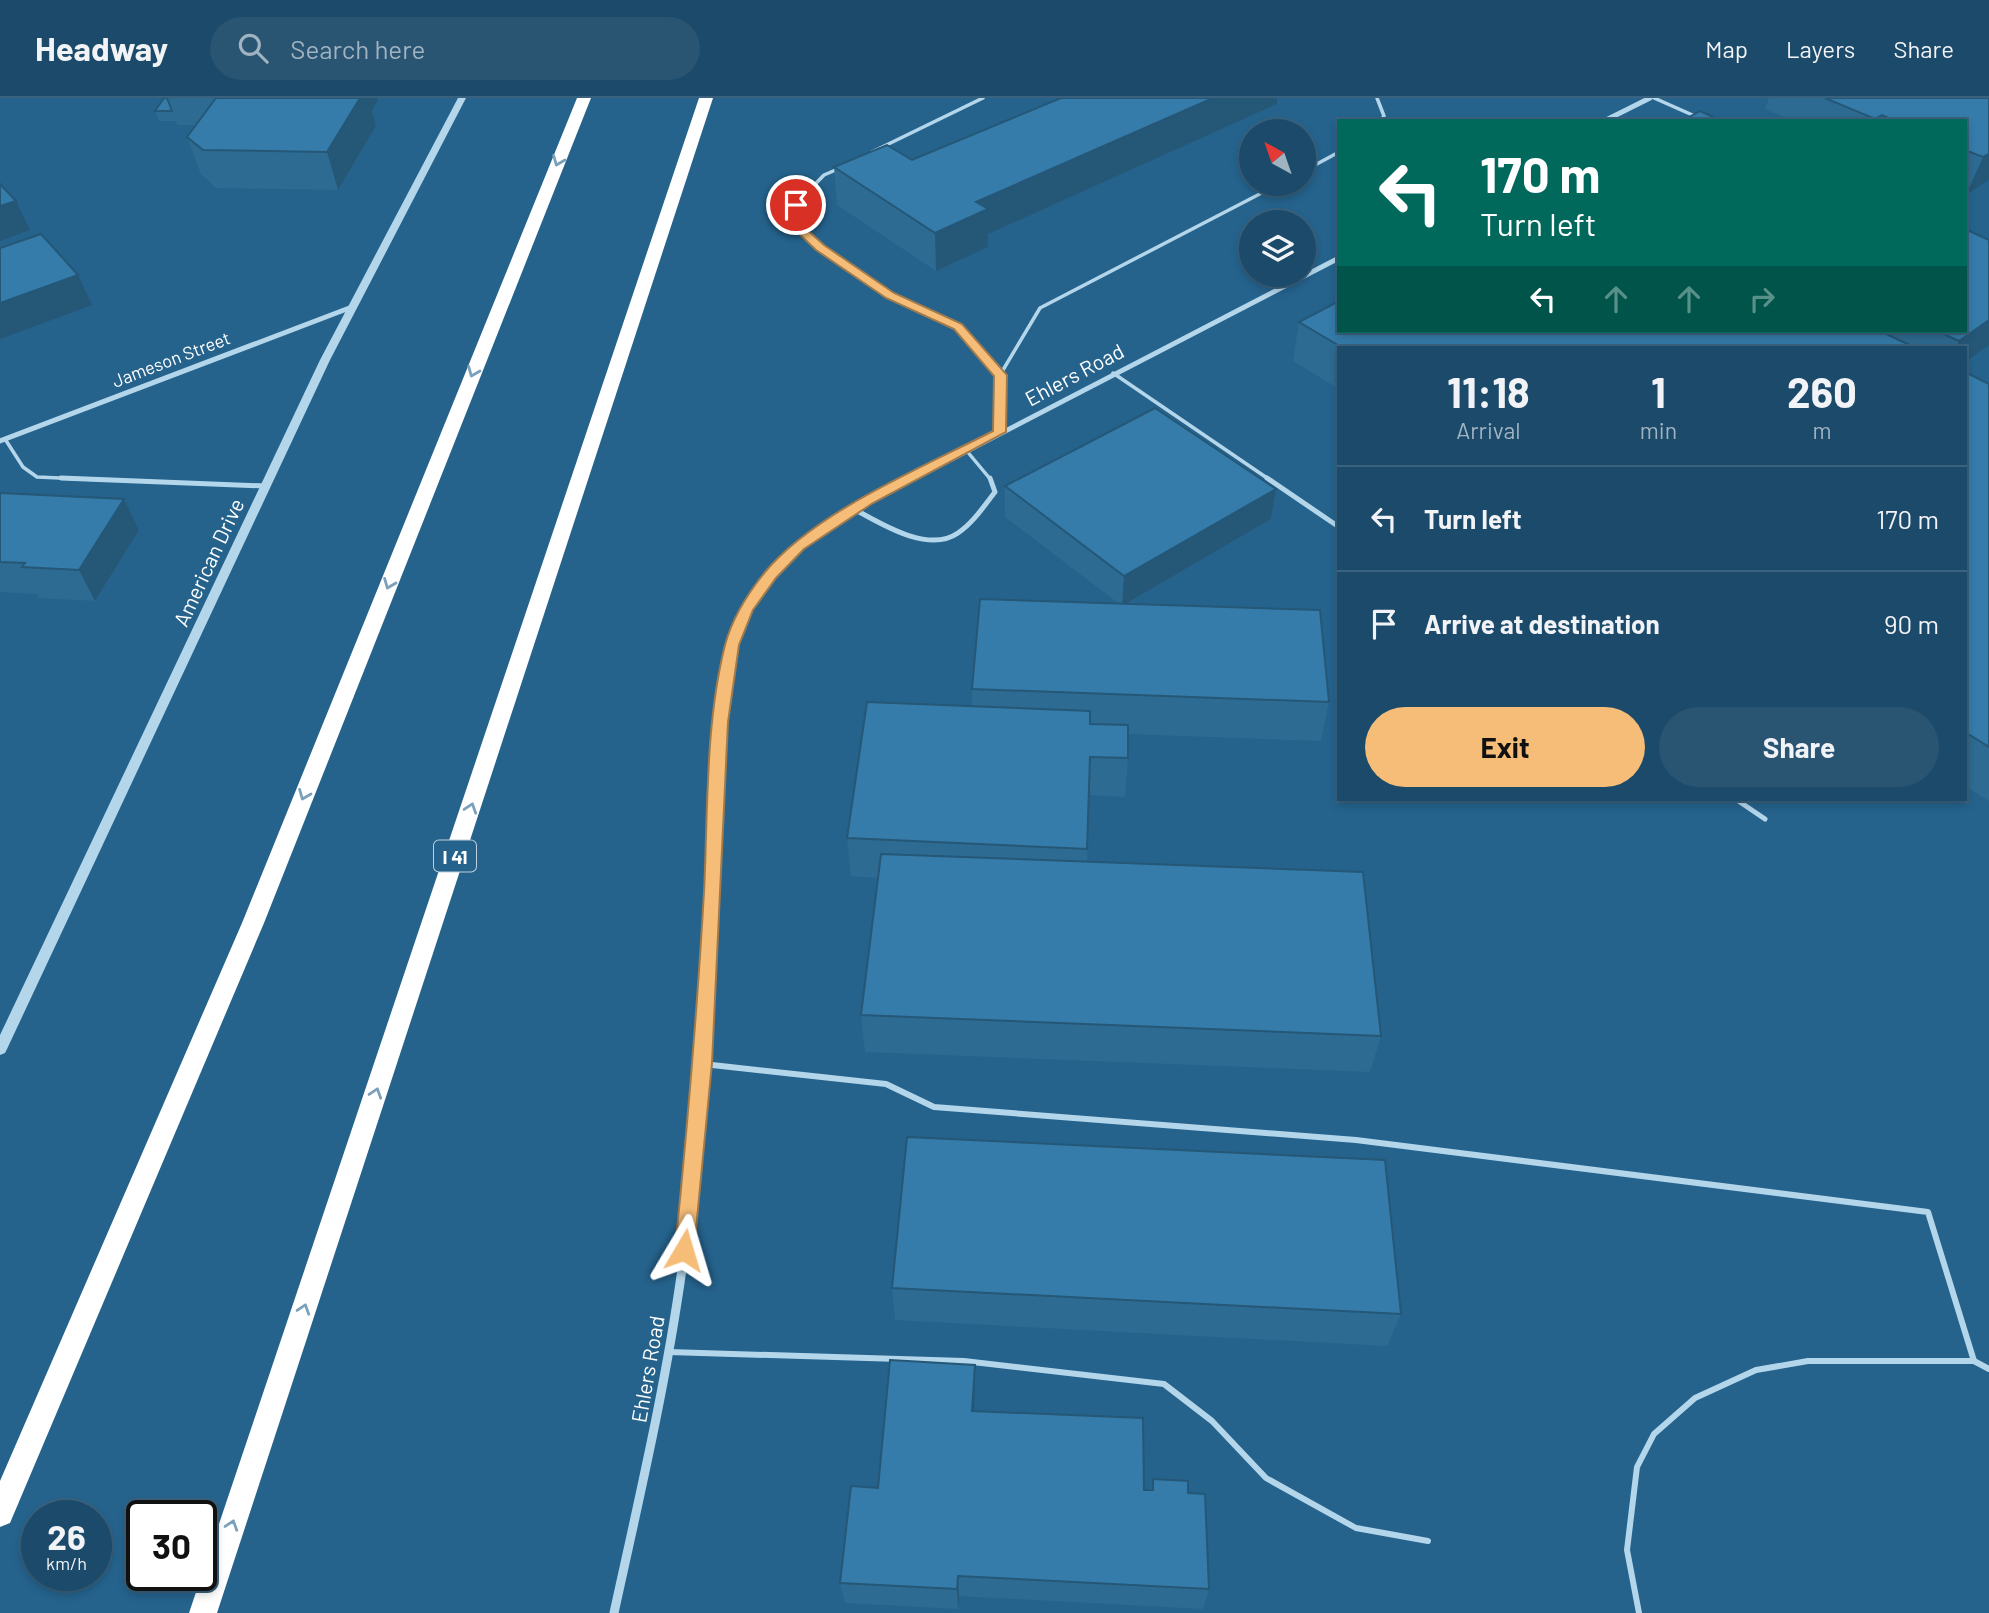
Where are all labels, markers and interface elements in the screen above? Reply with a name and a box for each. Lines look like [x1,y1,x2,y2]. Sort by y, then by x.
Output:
search box [210,17,700,80]
text: Headway [35,28,168,68]
icon: search [234,29,272,67]
text: Search here [290,33,425,64]
text: Map [1705,34,1748,63]
text: Layers [1786,34,1855,63]
text: Share [1893,34,1954,63]
north arrow [1239,119,1316,196]
map controls [1239,119,1316,287]
text: 170 m [1480,144,1600,203]
icon: left [1365,147,1456,238]
one-way arrow [553,155,567,167]
pin [766,175,826,235]
icon: arrive [777,186,815,224]
text: Turn left [1480,204,1597,242]
button: layers [1239,210,1316,287]
icon: left [1524,280,1562,318]
icon: ahead [1597,280,1635,318]
icon: ahead [1670,280,1708,318]
icon: right [1743,280,1781,318]
street label: Jameson Street [109,326,233,392]
street label: Ehlers Road [1020,338,1128,410]
one-way arrow [468,366,482,378]
text: 11:18 [1447,366,1530,416]
text: 1 [1651,366,1666,416]
text: 260 [1787,366,1857,416]
text: Arrival [1456,416,1521,444]
text: min [1640,416,1677,444]
text: m [1813,416,1832,444]
street label: American Drive [167,494,249,630]
icon: left [1365,500,1403,538]
text: Turn left [1424,503,1522,534]
text: 170 m [1876,503,1939,534]
one-way arrow [383,577,397,589]
icon: arrive [1365,605,1403,643]
text: Arrive at destination [1424,608,1660,639]
text: 90 m [1884,608,1939,639]
button: Exit [1365,707,1645,787]
button: Share [1659,707,1939,787]
one-way arrow [298,787,312,800]
one-way arrow [463,802,477,814]
road number: I 41 [434,841,476,872]
one-way arrow [368,1088,382,1100]
position arrow [647,1213,721,1287]
one-way arrow [296,1303,310,1316]
street label: Ehlers Road [625,1313,669,1425]
speed limit sign: 30 [126,1500,217,1591]
text: 26 [47,1515,86,1557]
one-way arrow [224,1519,239,1531]
text: km/h [46,1552,87,1574]

